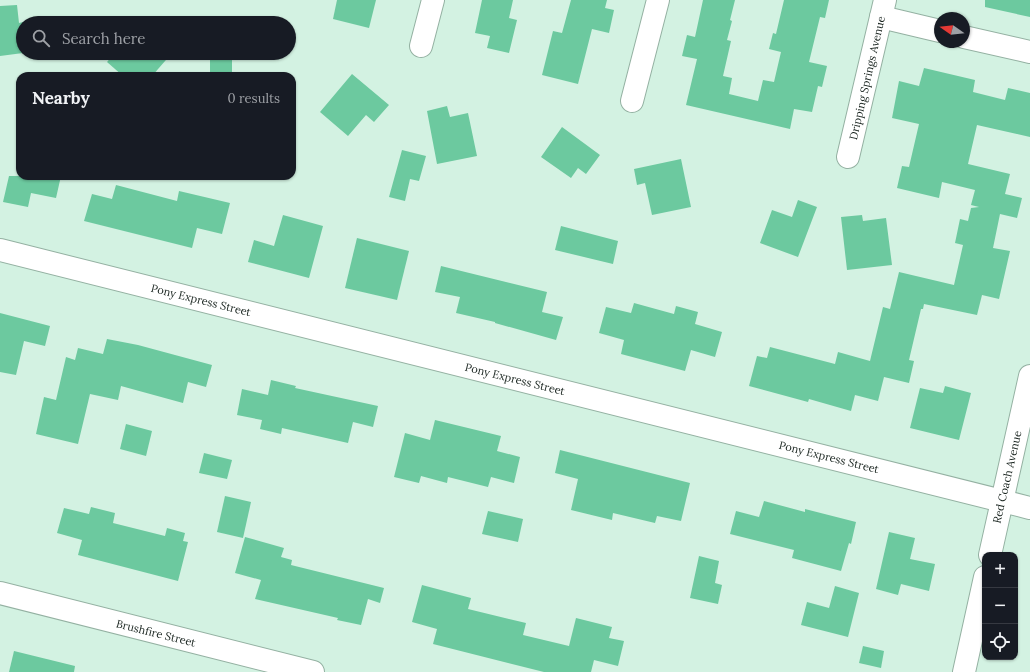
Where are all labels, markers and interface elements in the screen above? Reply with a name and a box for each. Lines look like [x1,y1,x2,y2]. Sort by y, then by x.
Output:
north arrow [934,12,970,48]
street label: Dripping Springs Avenue [846,15,888,141]
search box [16,16,296,60]
icon: search [30,27,52,49]
text: Search here [62,29,145,48]
text: Nearby [32,87,90,109]
text: 0 results [228,90,280,107]
street label: Pony Express Street [150,281,253,319]
street label: Pony Express Street [464,360,567,398]
street label: Red Coach Avenue [990,429,1024,525]
street label: Pony Express Street [778,438,881,476]
map controls [982,552,1018,660]
button: + [982,552,1018,588]
button: − [982,588,1018,624]
street label: Brushfire Street [115,616,198,650]
button: locate [982,624,1018,660]

